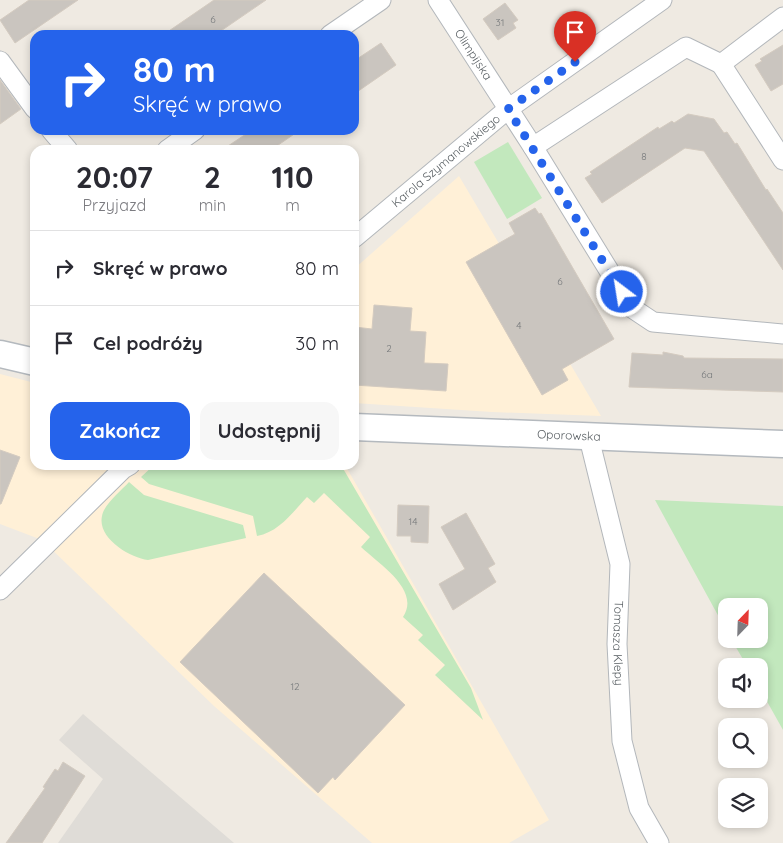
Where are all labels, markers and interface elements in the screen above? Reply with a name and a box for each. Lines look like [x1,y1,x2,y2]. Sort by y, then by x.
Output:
pin [554,11,596,62]
house number: 6 [210,13,216,26]
house number: 31 [496,16,504,29]
icon: arrive [561,18,589,46]
street label: Olimpijska [452,26,496,83]
text: 80 m [133,47,216,91]
icon: right [50,50,115,115]
text: Skręć w prawo [133,90,282,118]
street label: Karola Szymanowskiego [388,111,503,210]
house number: 8 [641,150,647,163]
text: 20:07 [76,158,153,196]
text: 2 [204,158,221,196]
text: 110 [272,158,313,196]
text: Przyjazd [82,195,146,215]
text: min [199,195,226,215]
text: m [285,195,300,215]
icon: right [50,254,78,282]
text: Skręć w prawo [93,256,228,280]
text: 80 m [295,256,339,280]
position arrow [595,265,647,317]
house number: 6 [557,275,563,288]
house number: 4 [516,319,522,332]
icon: arrive [50,329,78,357]
text: Cel podróży [93,331,203,355]
text: 30 m [295,331,339,355]
house number: 2 [386,342,392,355]
house number: 6a [701,368,713,381]
button: Zakończ [50,402,190,460]
button: Udostępnij [200,402,339,460]
street label: Oporowska [537,426,601,444]
house number: 14 [409,515,417,528]
north arrow [718,598,768,648]
map controls [718,598,768,828]
street label: Tomasza Klepy [610,601,627,686]
button: sound [718,658,768,708]
house number: 12 [290,680,300,693]
button: search [718,718,768,768]
button: layers [718,778,768,828]

